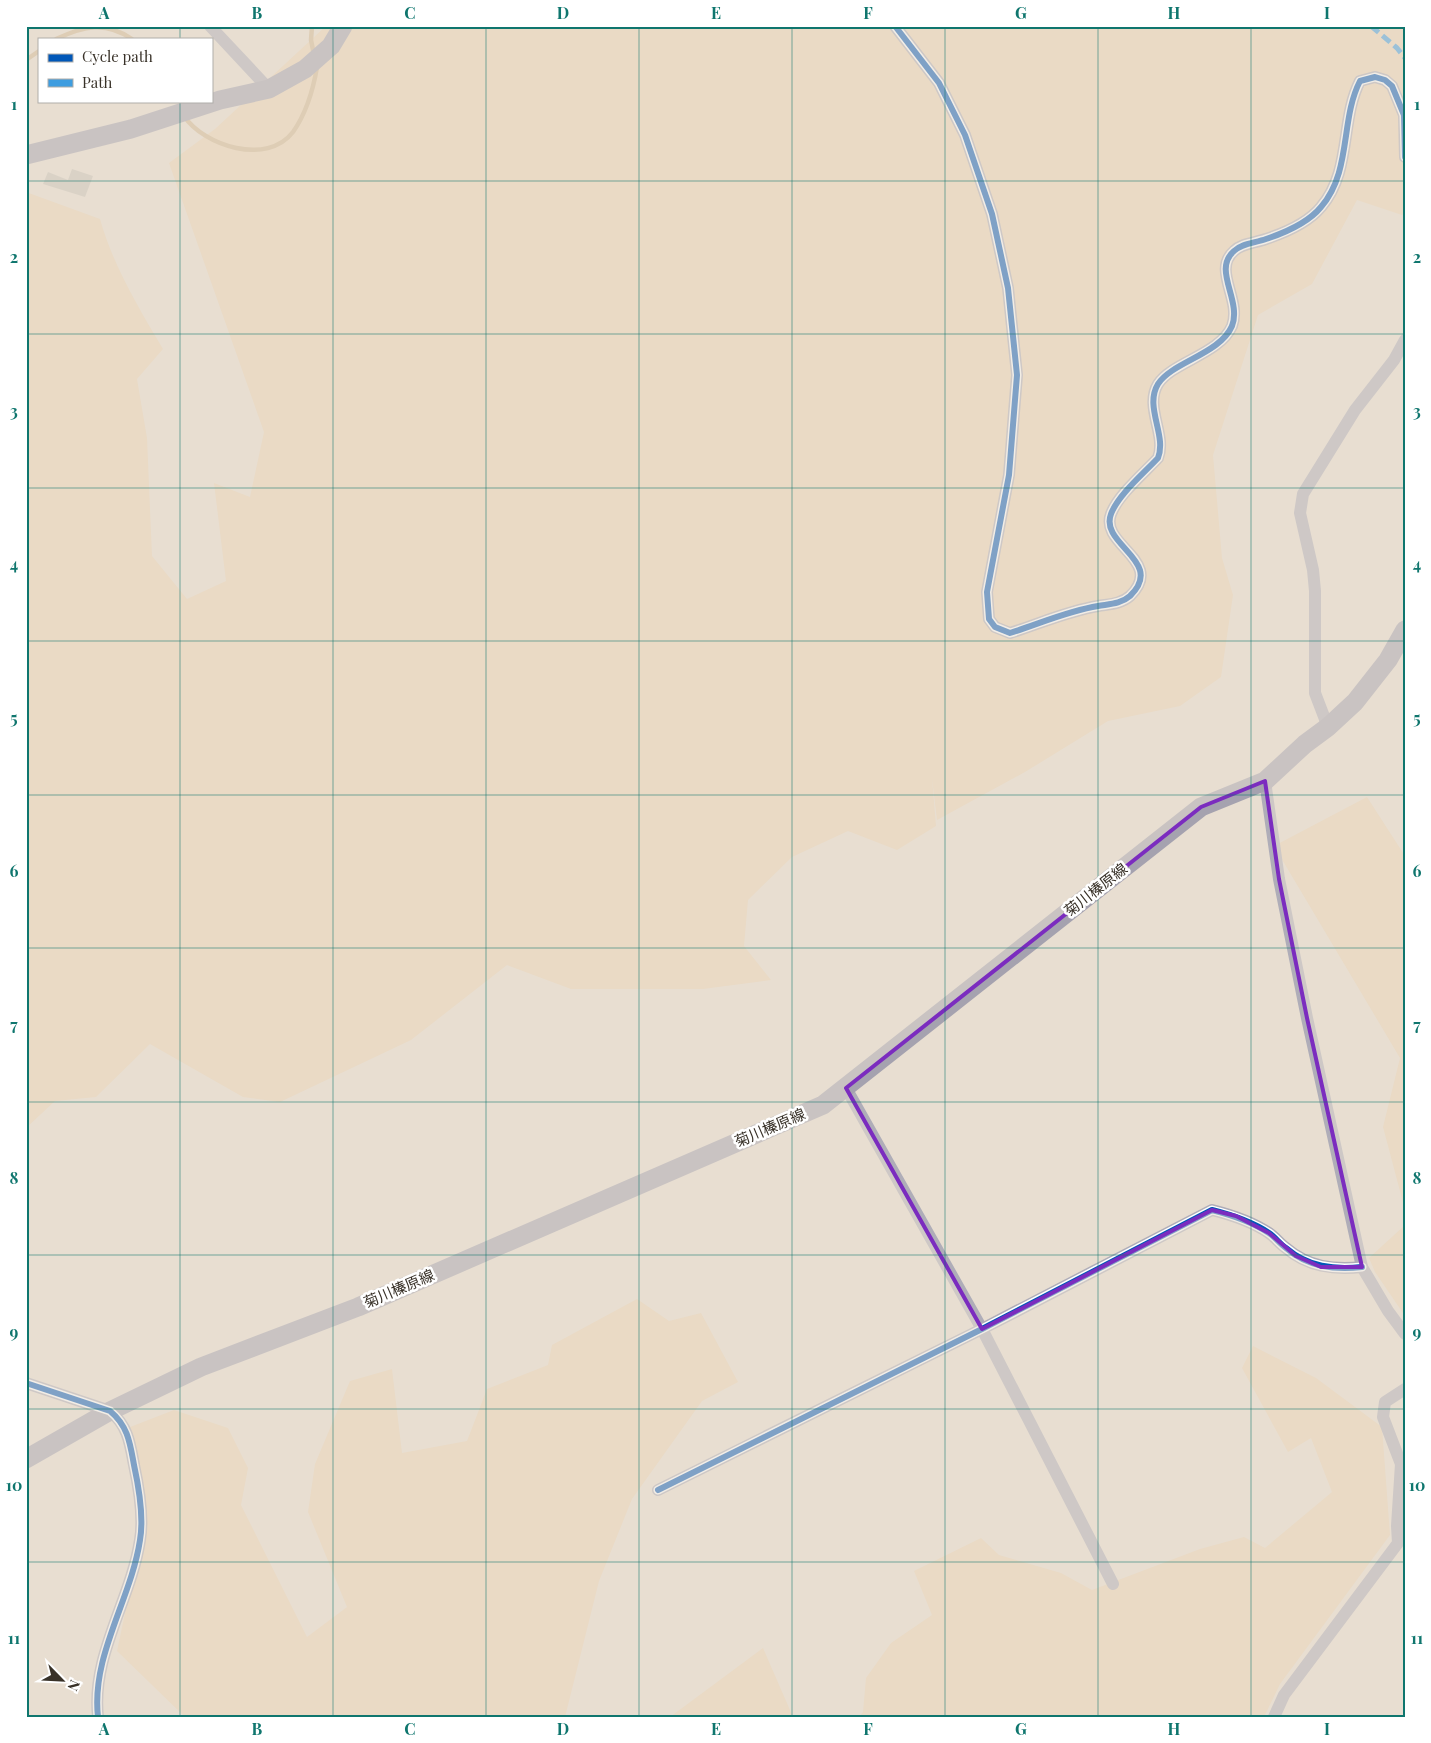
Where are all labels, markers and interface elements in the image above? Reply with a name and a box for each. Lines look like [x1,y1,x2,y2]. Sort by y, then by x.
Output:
text: A [98,2,110,23]
text: B [252,2,263,23]
text: C [404,2,416,23]
text: D [557,2,569,23]
text: E [711,2,721,23]
text: F [863,2,873,23]
text: G [1015,2,1027,23]
text: H [1168,2,1181,23]
text: I [1324,2,1330,23]
legend [38,38,212,102]
text: Cycle path [82,46,153,66]
text: Path [82,72,112,92]
text: 1 [11,93,17,114]
text: 1 [1414,93,1420,114]
text: 2 [10,246,18,267]
text: 2 [1413,246,1421,267]
text: 3 [10,400,18,421]
text: 3 [1413,400,1421,421]
text: 4 [10,553,18,574]
text: 4 [1413,553,1421,574]
text: 5 [10,707,18,728]
text: 5 [1413,707,1421,728]
street label: 菊川榛原線 [1060,858,1131,920]
text: 6 [10,860,19,881]
text: 6 [1413,860,1422,881]
text: 7 [10,1014,18,1035]
text: 7 [1413,1014,1421,1035]
street label: 菊川榛原線 [731,1103,808,1151]
text: 8 [10,1167,19,1188]
text: 8 [1413,1167,1422,1188]
street label: 菊川榛原線 [360,1264,437,1312]
text: 9 [10,1321,19,1342]
text: 9 [1413,1321,1422,1342]
text: 10 [6,1474,22,1495]
text: 10 [1409,1474,1425,1495]
text: 11 [8,1627,20,1648]
text: 11 [1411,1627,1423,1648]
north arrow [38,1656,88,1706]
text: N [64,1677,85,1694]
text: A [98,1718,110,1739]
text: B [252,1718,263,1739]
text: C [404,1718,416,1739]
text: D [557,1718,569,1739]
text: E [711,1718,721,1739]
text: F [863,1718,873,1739]
text: G [1015,1718,1027,1739]
text: H [1168,1718,1181,1739]
text: I [1324,1718,1330,1739]

